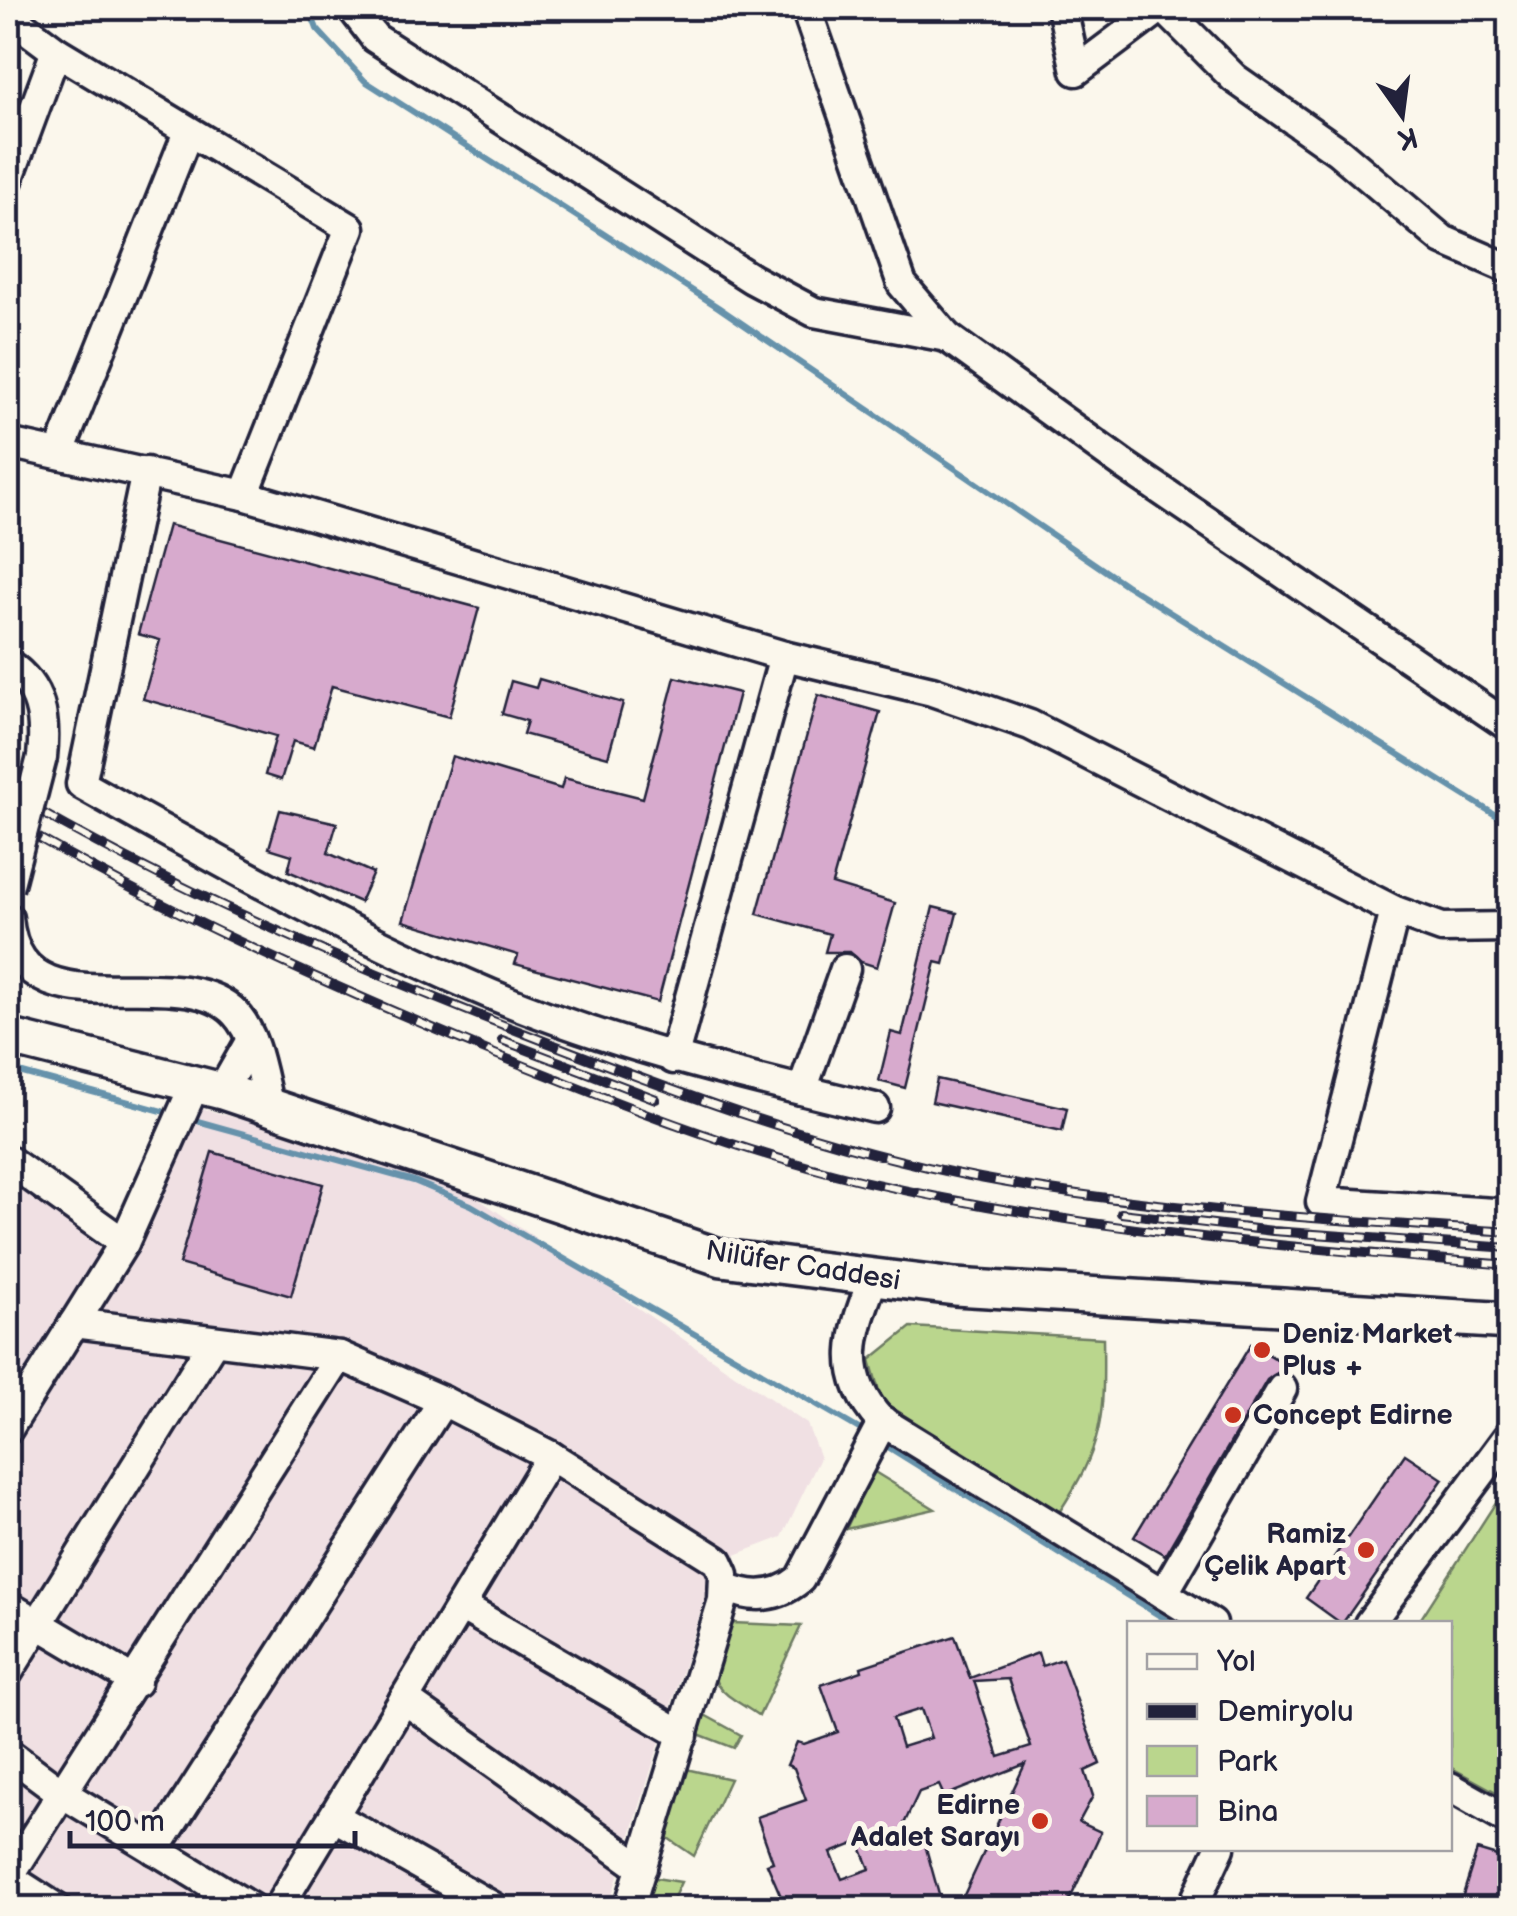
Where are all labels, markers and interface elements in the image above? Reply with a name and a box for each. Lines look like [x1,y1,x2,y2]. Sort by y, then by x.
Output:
north arrow [1352,65,1452,165]
text: K [1394,119,1421,156]
street label: Nilüfer Caddesi [703,1234,903,1298]
place label: Deniz Market Plus + [1282,1318,1452,1383]
marker: Deniz Market Plus + [1251,1339,1273,1361]
place label: Concept Edirne [1253,1399,1453,1432]
marker: Concept Edirne [1222,1404,1244,1426]
place label: Ramiz Çelik Apart [1204,1518,1346,1583]
marker: Ramiz Çelik Apart [1355,1539,1377,1561]
legend [1127,1621,1452,1851]
text: Yol [1216,1644,1256,1680]
text: Demiryolu [1217,1694,1354,1730]
text: Park [1217,1744,1277,1780]
scale bar [70,1786,355,1848]
place label: Edirne Adalet Sarayı [850,1789,1020,1854]
text: Bina [1217,1794,1278,1830]
text: 100 m [85,1804,165,1840]
marker: Edirne Adalet Sarayı [1029,1810,1051,1832]

